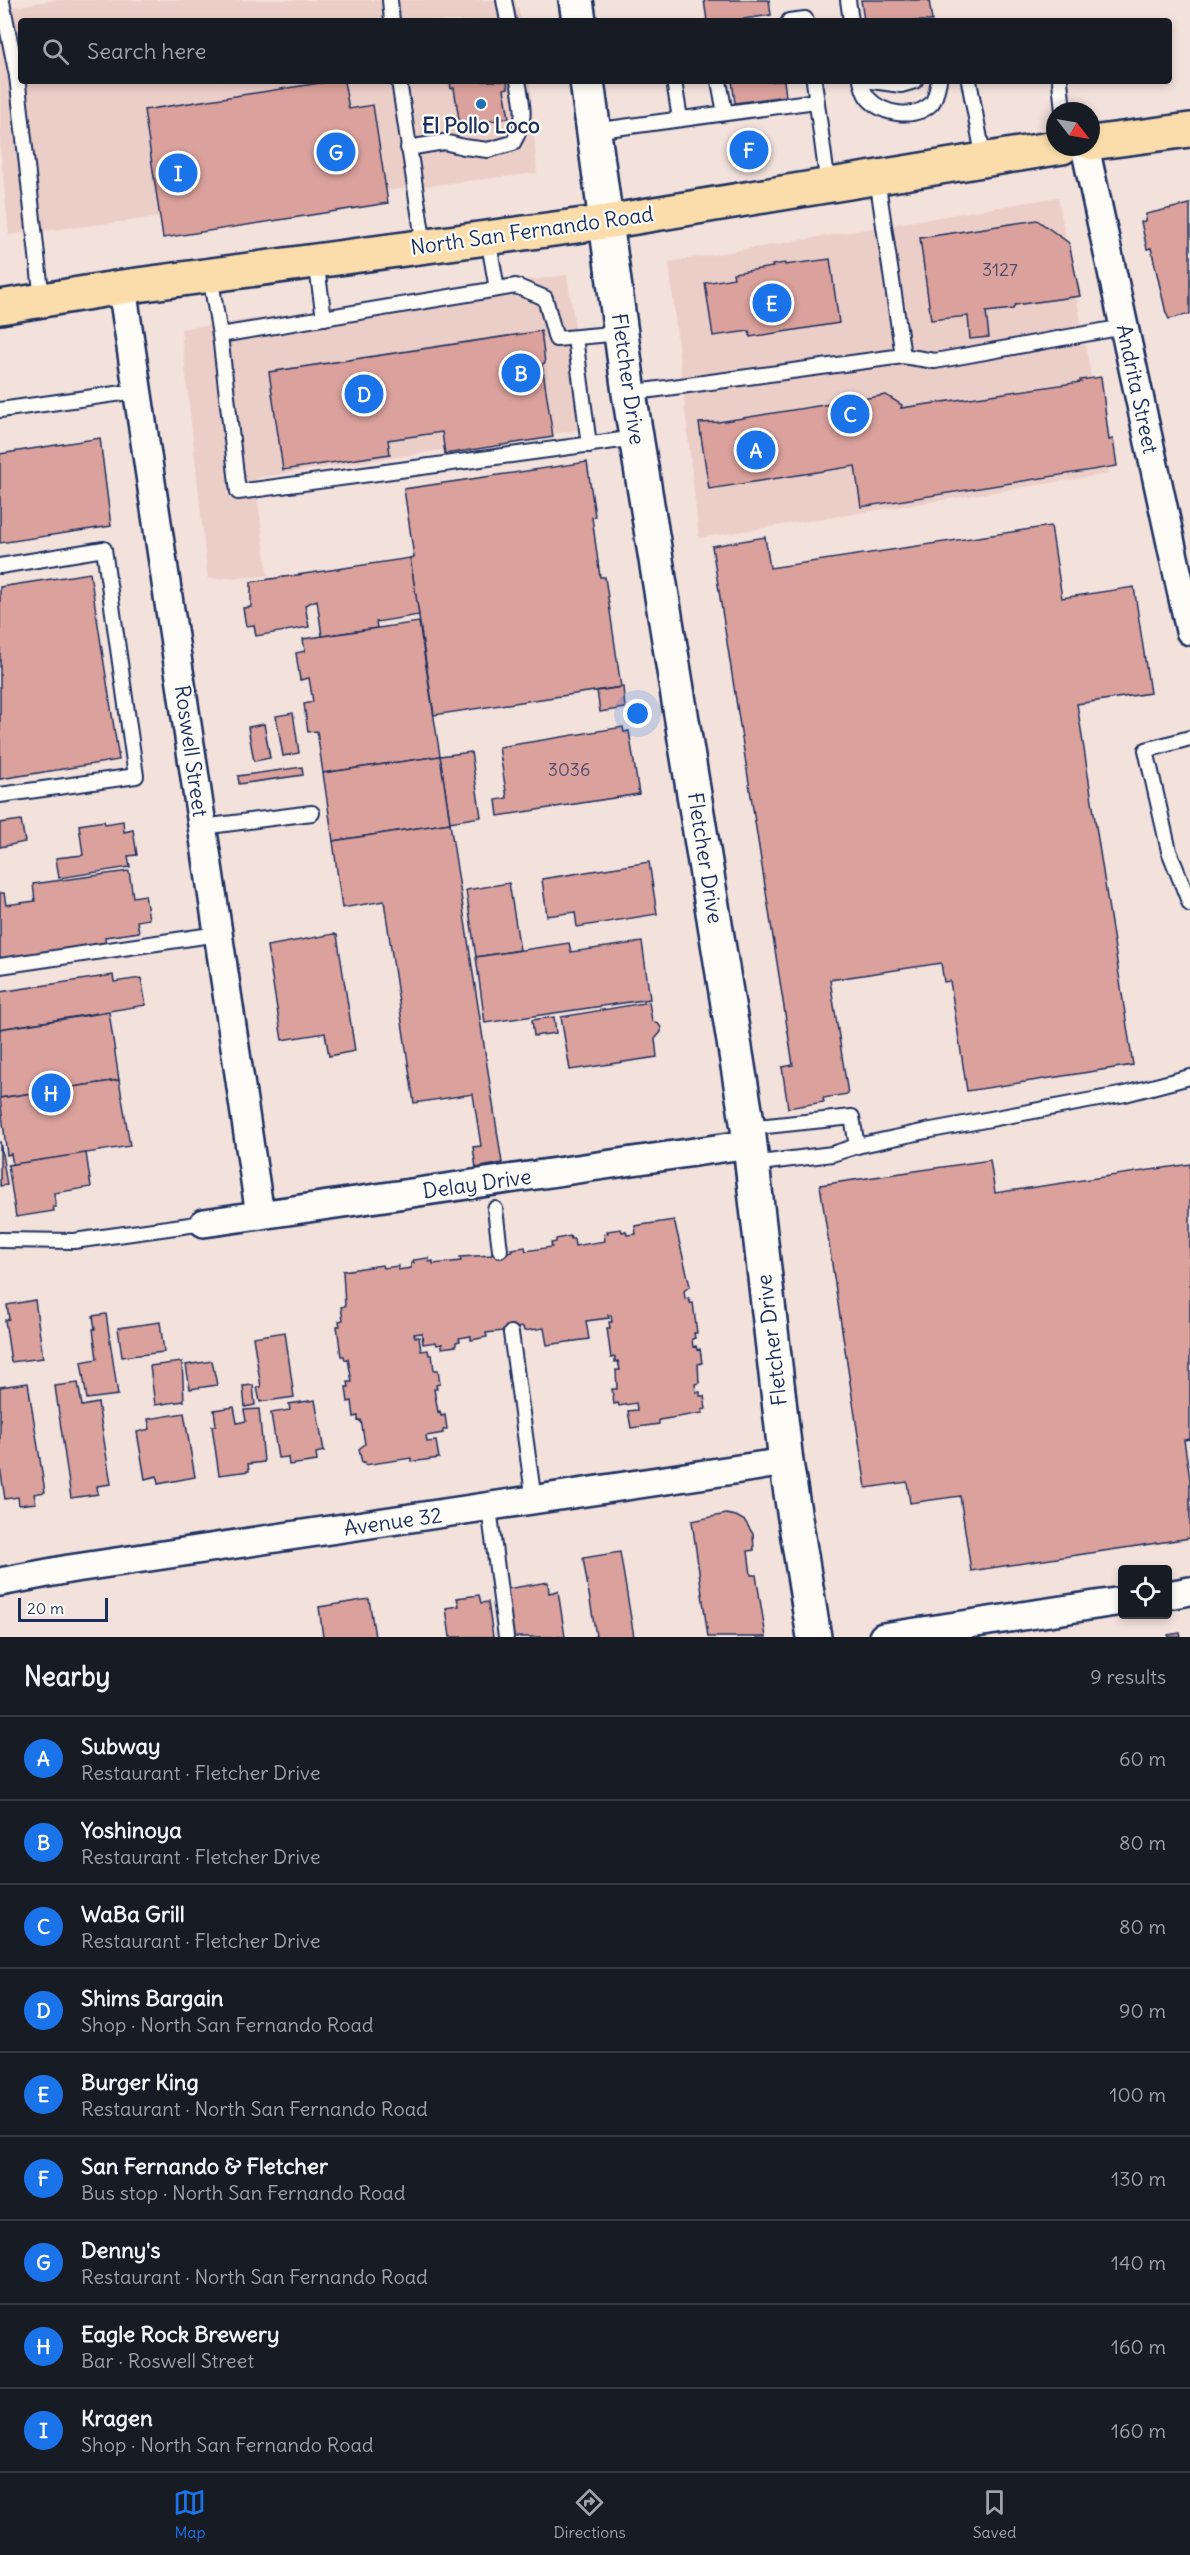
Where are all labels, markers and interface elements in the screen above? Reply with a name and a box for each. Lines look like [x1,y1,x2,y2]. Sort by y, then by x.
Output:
search box [18,18,1172,84]
icon: search [39,35,72,68]
text: Search here [87,37,206,65]
marker: El Pollo Loco [474,97,488,111]
north arrow [1046,102,1100,156]
place label: El Pollo Loco [422,112,540,139]
pin: F [730,128,768,172]
pin: G [316,130,356,174]
pin: I [158,150,198,195]
street label: North San Fernando Road [409,200,655,261]
house number: 3127 [982,258,1018,281]
pin: E [752,280,792,326]
street label: Fletcher Drive [606,312,651,446]
street label: Andrita Street [1111,322,1164,456]
pin: B [502,350,540,395]
pin: D [344,372,384,416]
pin: C [830,392,870,436]
pin: A [736,428,776,472]
street label: Roswell Street [169,683,214,819]
your location [623,699,652,728]
house number: 3036 [548,758,590,781]
street label: Fletcher Drive [682,790,729,925]
pin: H [32,1070,70,1116]
street label: Delay Drive [421,1163,533,1204]
street label: Fletcher Drive [750,1273,793,1407]
street label: Avenue 32 [342,1501,444,1542]
map controls [1118,1565,1172,1619]
button: locate [1118,1565,1172,1619]
scale bar [18,1595,108,1622]
text: 20 m [27,1598,64,1618]
text: Nearby [24,1660,110,1693]
text: 9 results [1090,1664,1166,1689]
text: Subway [81,1732,160,1760]
text: A [37,1746,50,1771]
text: 60 m [1119,1746,1166,1771]
text: Restaurant · Fletcher Drive [81,1760,320,1785]
text: Yoshinoya [81,1816,182,1844]
text: B [37,1830,50,1855]
text: 80 m [1119,1830,1166,1855]
text: Restaurant · Fletcher Drive [81,1844,320,1869]
text: WaBa Grill [81,1900,185,1928]
text: C [37,1914,50,1939]
text: 80 m [1119,1914,1166,1939]
text: Restaurant · Fletcher Drive [81,1928,320,1953]
text: Shims Bargain [81,1984,224,2012]
text: D [36,1998,51,2023]
text: 90 m [1119,1998,1166,2023]
text: Shop · North San Fernando Road [81,2012,374,2037]
text: Burger King [81,2068,199,2096]
text: E [38,2082,49,2107]
text: 100 m [1109,2082,1166,2107]
text: Restaurant · North San Fernando Road [81,2096,428,2121]
text: San Fernando & Fletcher [81,2152,328,2180]
text: F [38,2166,49,2191]
text: 130 m [1111,2166,1166,2191]
text: Bus stop · North San Fernando Road [81,2180,405,2205]
text: Denny's [81,2236,161,2264]
text: G [36,2250,51,2275]
text: 140 m [1111,2250,1166,2275]
text: Restaurant · North San Fernando Road [81,2264,428,2289]
text: Eagle Rock Brewery [81,2320,279,2348]
text: H [36,2334,51,2359]
text: 160 m [1111,2334,1166,2359]
text: Bar · Roswell Street [81,2348,254,2373]
text: Kragen [81,2404,153,2432]
text: I [39,2418,48,2443]
text: 160 m [1111,2418,1166,2443]
text: Shop · North San Fernando Road [81,2432,374,2457]
tab: Map [173,2486,206,2542]
tab: Directions [553,2486,626,2542]
tab: Saved [973,2486,1017,2542]

